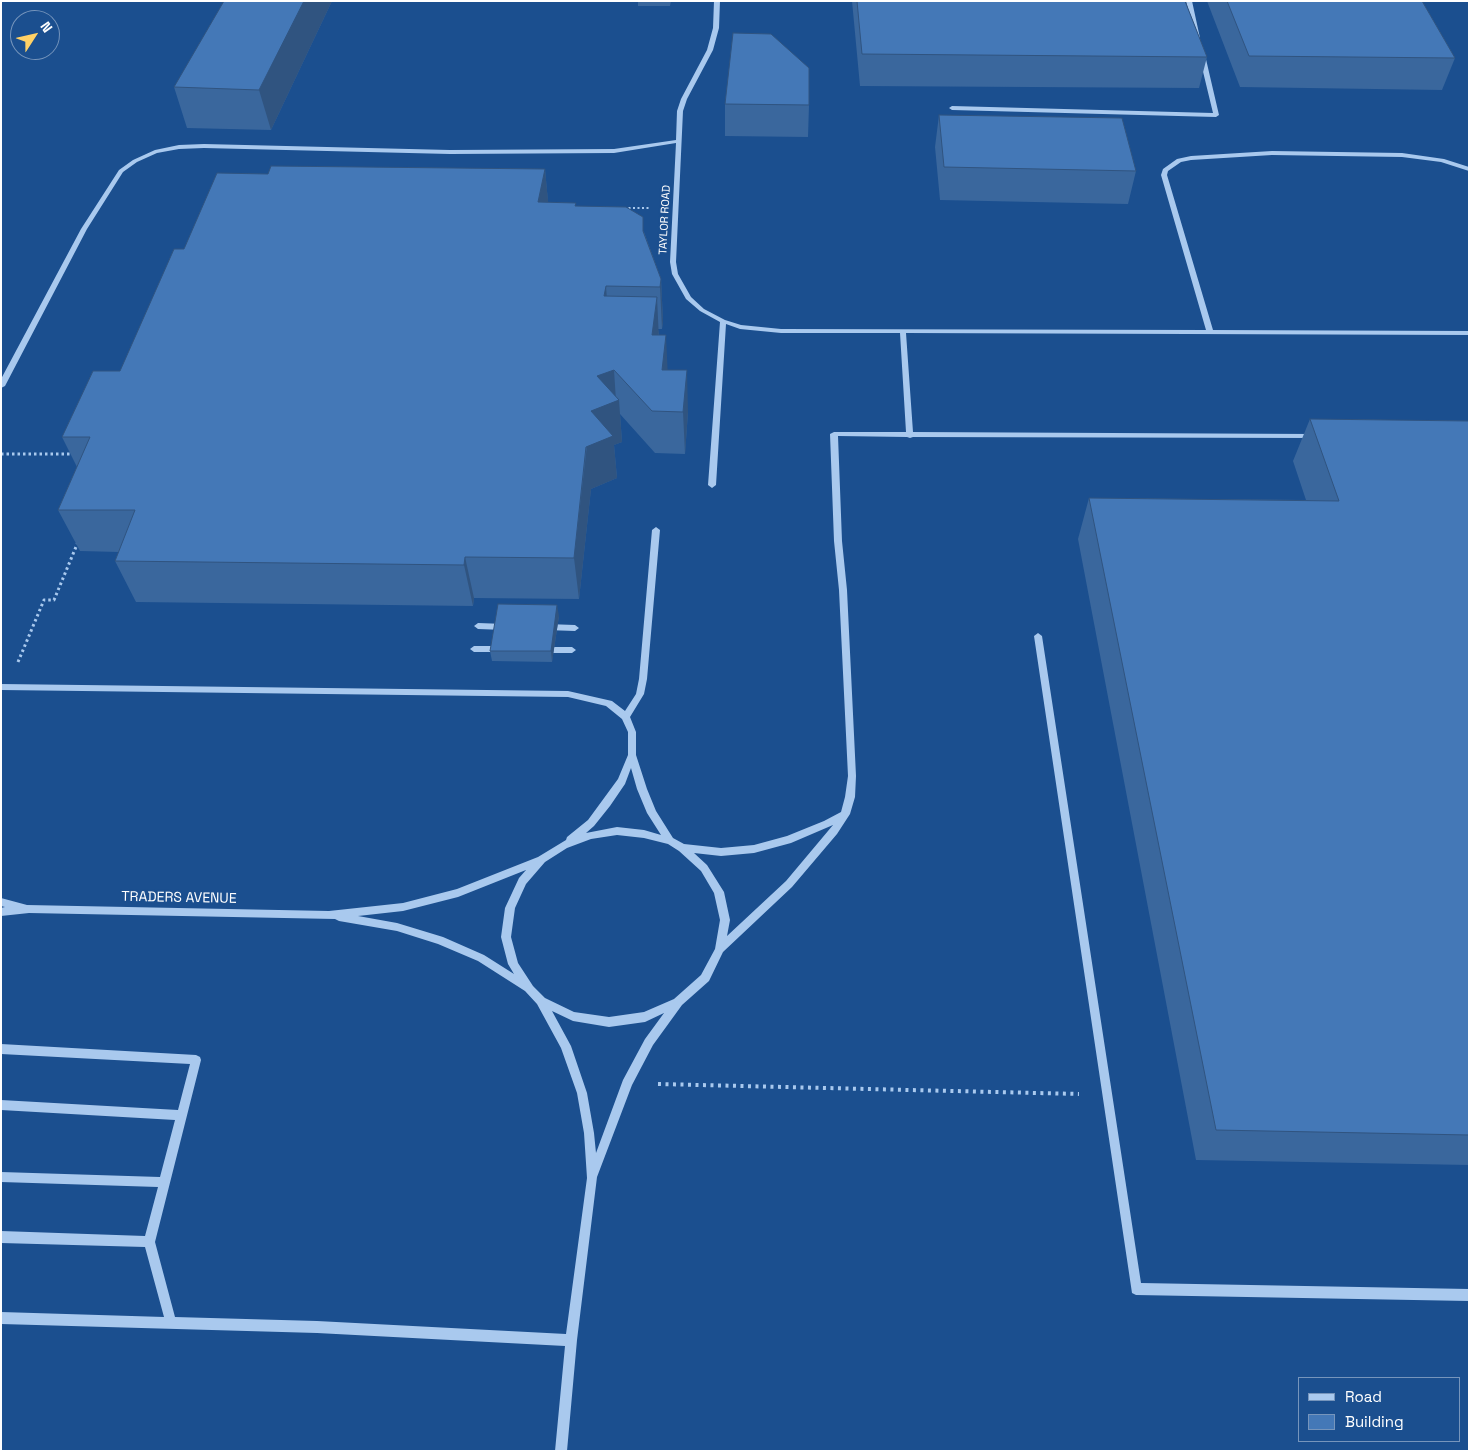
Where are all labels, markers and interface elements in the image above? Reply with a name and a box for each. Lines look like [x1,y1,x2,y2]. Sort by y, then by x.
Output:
north arrow [10,10,60,60]
text: N [36,18,57,36]
street label: TAYLOR ROAD [657,185,673,255]
street label: TRADERS AVENUE [121,889,237,907]
legend [1298,1377,1460,1442]
text: Road [1345,1387,1382,1406]
text: Building [1345,1412,1404,1431]

